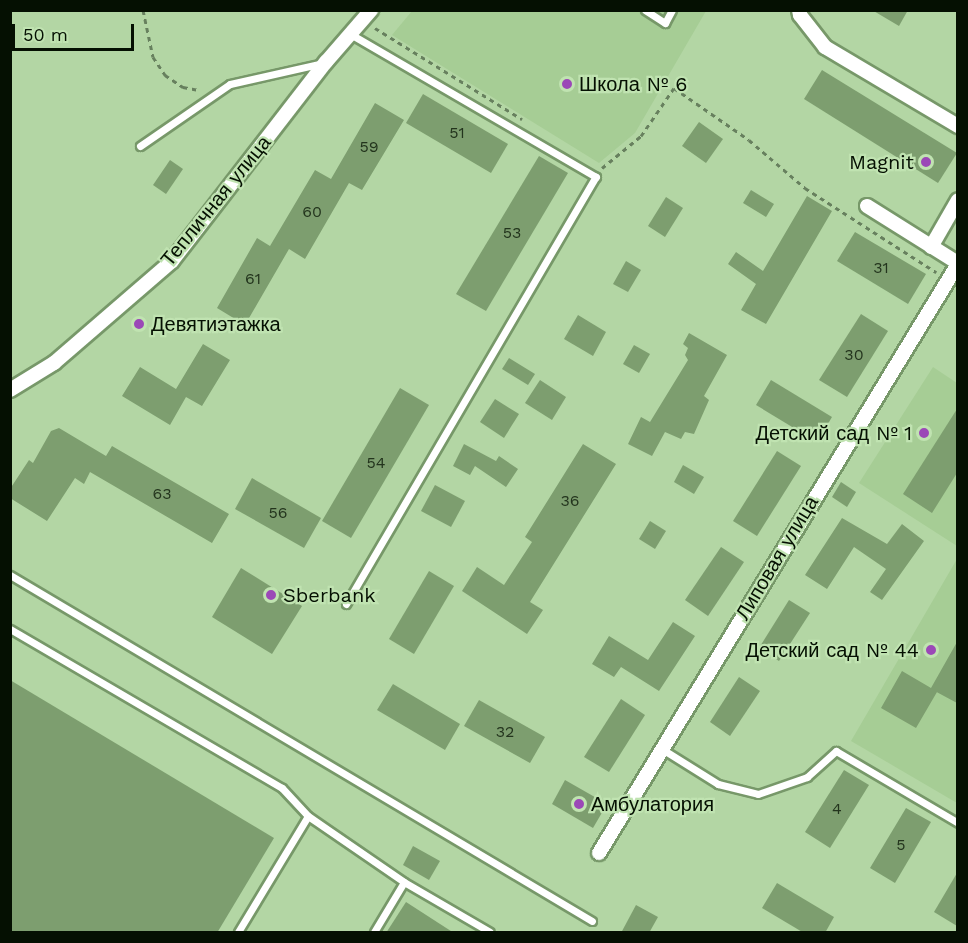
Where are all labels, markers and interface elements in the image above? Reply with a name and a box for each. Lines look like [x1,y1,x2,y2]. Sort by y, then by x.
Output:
scale bar [15,12,136,50]
text: 50 m [23,24,68,45]
place label: Школа № 6 [579,72,687,96]
marker: Школа № 6 [560,77,574,91]
house number: 51 [449,123,465,143]
street label: Тепличная улица [156,131,276,271]
house number: 59 [359,137,379,157]
place label: Magnit [849,150,914,174]
marker: Magnit [919,155,933,169]
house number: 60 [302,202,322,222]
house number: 53 [503,223,521,243]
house number: 31 [873,258,889,278]
house number: 61 [245,269,261,289]
place label: Девятиэтажка [151,312,281,336]
marker: Девятиэтажка [132,317,146,331]
house number: 30 [844,345,864,365]
place label: Детский сад № 1 [755,421,912,445]
marker: Детский сад № 1 [917,426,931,440]
house number: 54 [366,453,386,473]
house number: 63 [152,484,172,504]
house number: 36 [560,491,580,511]
street label: Липовая улица [731,492,823,624]
house number: 56 [268,503,288,523]
place label: Sberbank [283,583,376,607]
marker: Sberbank [264,588,278,602]
place label: Детский сад № 44 [745,638,919,662]
marker: Детский сад № 44 [924,643,938,657]
house number: 32 [496,722,514,742]
place label: Амбулатория [591,792,714,816]
marker: Амбулатория [572,797,586,811]
house number: 4 [832,799,842,819]
house number: 5 [896,835,906,855]

